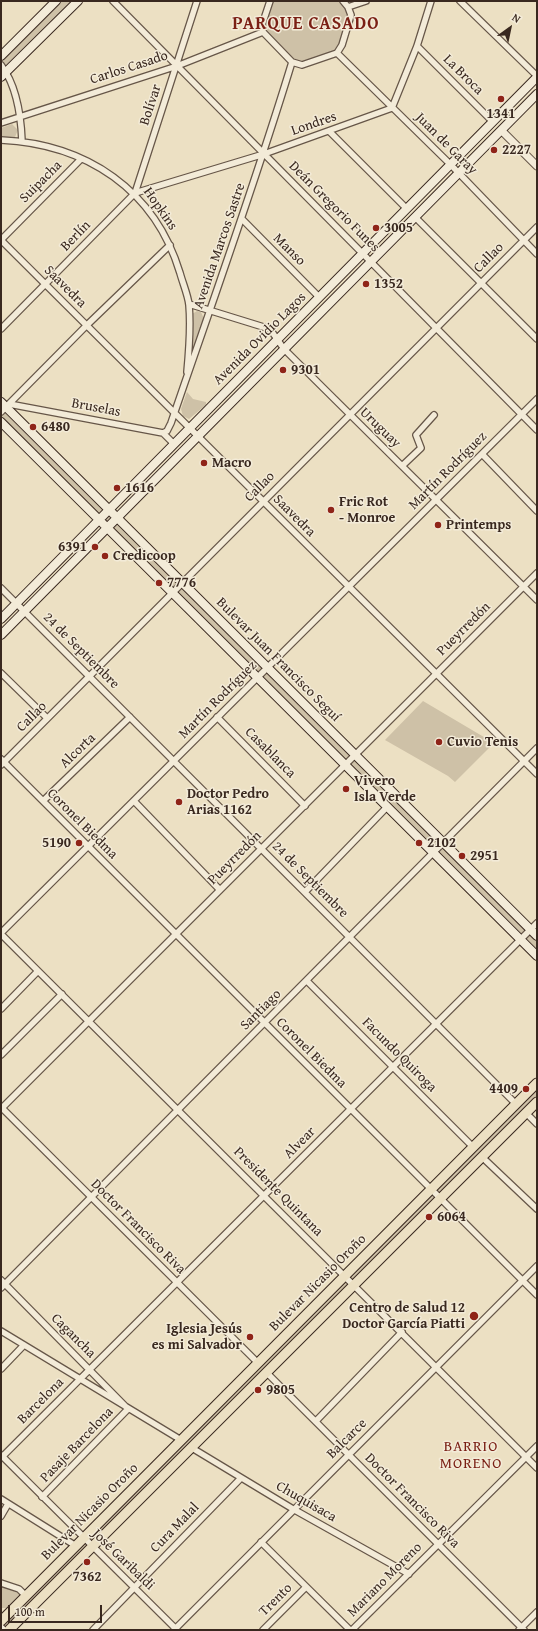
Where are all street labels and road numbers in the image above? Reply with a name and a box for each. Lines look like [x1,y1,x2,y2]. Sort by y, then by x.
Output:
street label: Carlos Casado [88,48,170,88]
street label: La Broca [439,51,487,99]
street label: Bolívar [137,82,165,128]
street label: Londres [289,108,339,140]
street label: Juan de Garay [412,110,480,178]
street label: Suipacha [16,157,66,207]
street label: Deán Gregorio Funes [285,158,383,256]
street label: Avenida Marcos Sastre [191,181,249,311]
street label: Hopkins [139,184,181,234]
street label: Berlín [57,217,95,255]
street label: Manso [269,230,309,270]
street label: Callao [470,239,508,277]
street label: Saavedra [40,262,90,312]
street label: Avenida Ovidio Lagos [210,289,310,389]
street label: Bruselas [70,395,122,421]
street label: Uruguay [356,404,404,452]
street label: Martín Rodríguez [406,429,490,513]
street label: Callao [241,468,279,506]
street label: Saavedra [269,491,319,541]
street label: Bulevar Juan Francisco Seguí [212,594,344,726]
street label: Pueyrredón [434,599,494,659]
street label: 24 de Septiembre [39,609,123,693]
street label: Martín Rodríguez [176,658,260,742]
street label: Callao [13,698,51,736]
street label: Casablanca [241,724,299,782]
street label: Alcorta [57,730,99,772]
street label: Coronel Biedma [43,785,121,863]
street label: Pueyrredón [205,828,265,888]
street label: 24 de Septiembre [268,838,352,922]
street label: Santiago [237,986,285,1034]
street label: Coronel Biedma [272,1014,350,1092]
street label: Facundo Quiroga [358,1014,440,1096]
street label: Alvear [281,1124,319,1162]
street label: Presidente Quintana [230,1144,326,1240]
street label: Doctor Francisco Riva [87,1176,189,1278]
street label: Bulevar Nicasio Oroño [266,1231,370,1335]
street label: Cagancha [47,1310,99,1362]
street label: Barcelona [14,1374,68,1428]
street label: Pasaje Barcelona [37,1404,117,1486]
street label: Balcarce [324,1416,370,1462]
street label: Doctor Francisco Riva [361,1450,463,1552]
street label: Bulevar Nicasio Oroño [38,1460,142,1564]
street label: Chuquisaca [273,1478,339,1526]
street label: Cura Malal [147,1499,203,1557]
street label: José Garibaldi [88,1526,158,1594]
street label: Mariano Moreno [344,1539,426,1621]
street label: Trento [256,1580,296,1620]

